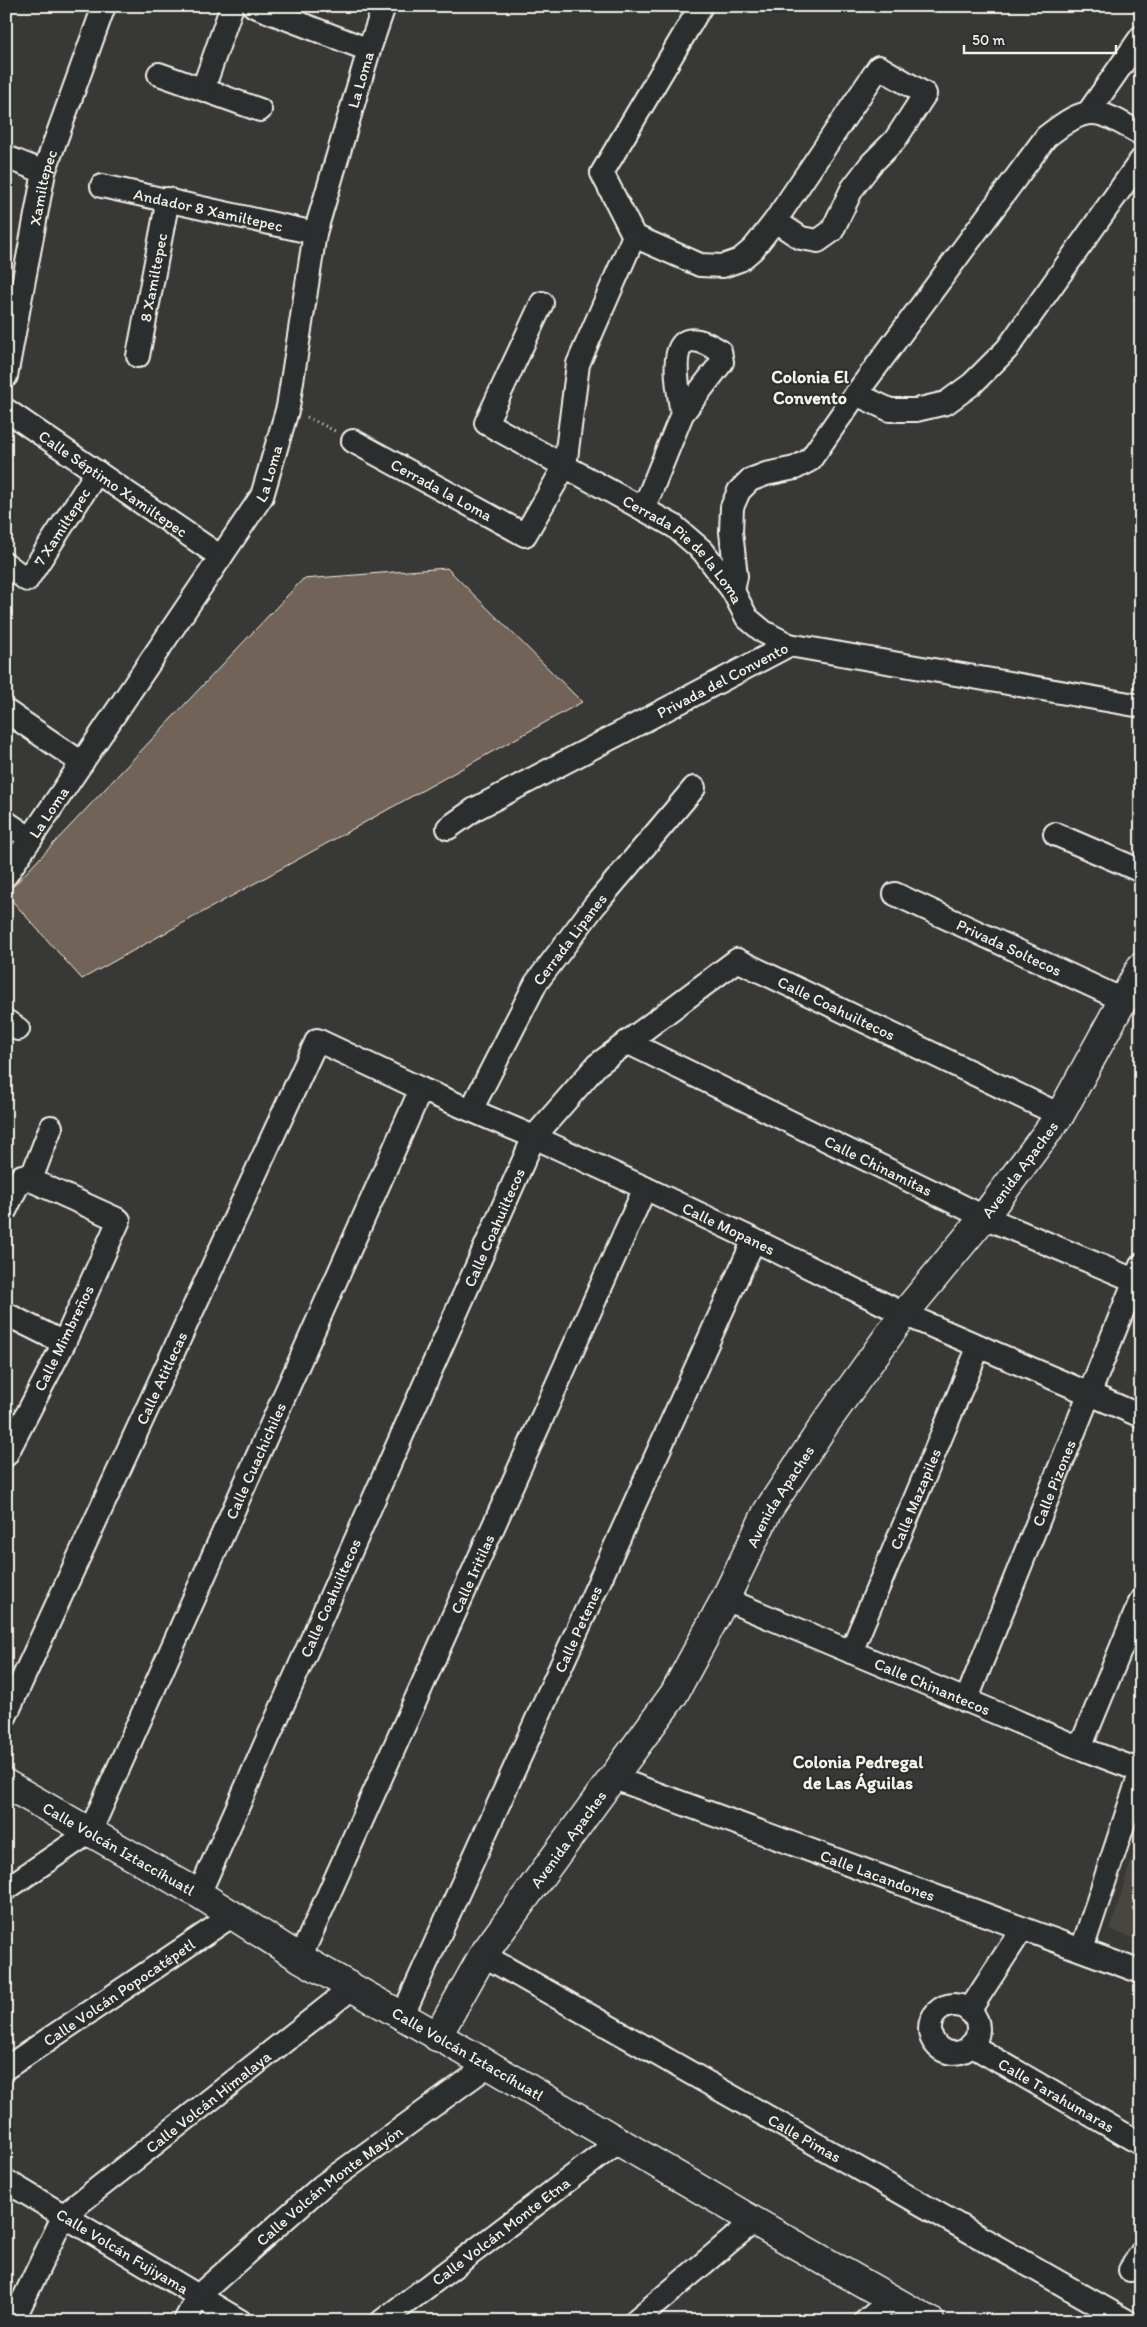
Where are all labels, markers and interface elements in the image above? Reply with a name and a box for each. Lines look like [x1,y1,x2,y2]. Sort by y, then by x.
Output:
scale bar [964,22,1117,54]
text: 50 m [972,31,1005,49]
street label: La Loma [343,49,378,110]
street label: Xamiltepec [25,147,61,227]
street label: Andador 8 Xamiltepec [132,184,285,235]
street label: 8 Xamiltepec [135,231,171,324]
district label: Colonia El Convento [771,366,850,409]
street label: Calle Séptimo Xamiltepec [35,426,191,541]
street label: La Loma [251,442,286,506]
street label: Cerrada la Loma [388,454,496,525]
street label: 7 Xamiltepec [29,484,94,569]
street label: Cerrada Pie de la Loma [620,490,748,607]
street label: Privada del Convento [653,638,791,722]
street label: La Loma [24,782,73,841]
street label: Cerrada Lipanes [528,889,611,989]
street label: Privada Soltecos [954,915,1065,980]
street label: Calle Coahuiltecos [775,972,898,1044]
street label: Avenida Apaches [977,1117,1062,1221]
street label: Calle Chinamitas [821,1131,935,1200]
street label: Calle Coahuiltecos [459,1165,529,1290]
street label: Calle Mopanes [679,1198,778,1258]
street label: Calle Mimbreños [30,1282,98,1394]
street label: Calle Atitlecas [132,1329,191,1427]
street label: Calle Cuachichiles [221,1399,290,1522]
street label: Calle Pizones [1028,1437,1079,1529]
street label: Avenida Apaches [742,1442,818,1550]
street label: Calle Mazapiles [885,1445,945,1552]
street label: Calle Iritilas [446,1531,498,1617]
street label: Calle Coahuiltecos [296,1535,365,1660]
street label: Calle Petenes [550,1583,606,1675]
street label: Calle Chinantecos [872,1653,993,1719]
district label: Colonia Pedregal de Las Águilas [793,1751,924,1794]
street label: Avenida Apaches [526,1786,610,1891]
street label: Calle Volcán Iztaccíhuatl [40,1798,199,1899]
street label: Calle Lacandones [818,1845,938,1905]
street label: Calle Volcán Popocatépetl [39,1934,199,2050]
street label: Calle Volcán Iztaccíhuatl [389,2003,548,2105]
street label: Calle Volcán Himalaya [142,2046,275,2157]
street label: Calle Tarahumaras [995,2054,1118,2136]
street label: Calle Pimas [765,2110,845,2166]
street label: Calle Volcán Monte Mayón [252,2121,406,2250]
street label: Calle Volcán Monte Etna [428,2172,574,2289]
street label: Calle Volcán Fujiyama [53,2204,193,2298]

